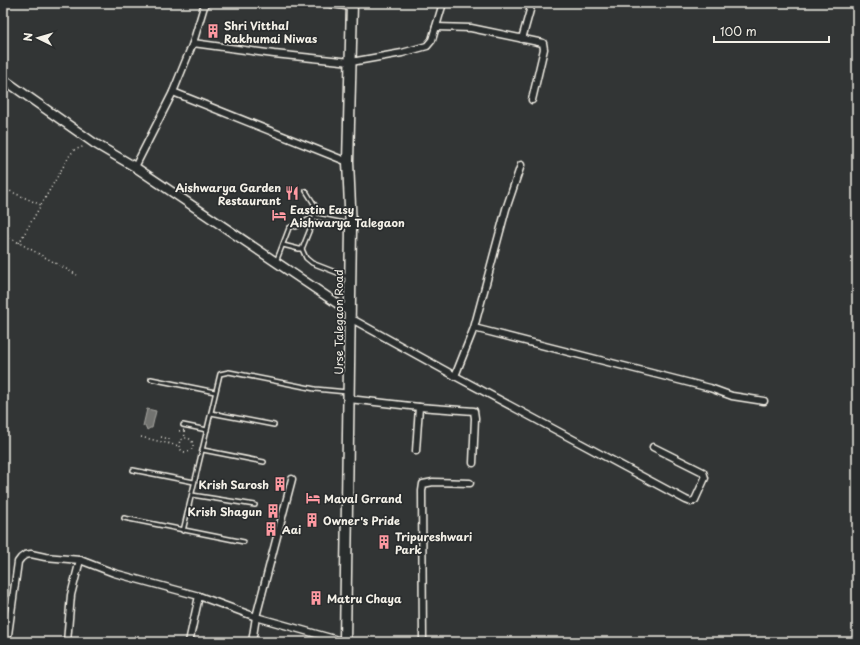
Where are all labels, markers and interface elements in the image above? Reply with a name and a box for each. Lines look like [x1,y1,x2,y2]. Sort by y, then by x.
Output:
place label: Shri Vitthal Rakhumai Niwas [224,17,317,47]
north arrow [18,18,58,58]
scale bar [714,18,829,44]
text: 100 m [720,22,757,40]
building icon: Shri Vitthal Rakhumai Niwas [205,23,221,39]
text: N [19,32,36,42]
place label: Aishwarya Garden Restaurant [175,179,281,209]
restaurant icon: Aishwarya Garden Restaurant [284,185,300,201]
place label: Eastin Easy Aishwarya Talegaon [290,201,405,231]
hotel icon: Eastin Easy Aishwarya Talegaon [271,207,287,223]
street label: Urse Talegaon Road [330,269,347,375]
place label: Krish Sarosh [198,476,269,493]
building icon: Krish Sarosh [272,476,288,492]
hotel icon: Maval Grrand [305,490,321,506]
place label: Maval Grrand [324,490,403,507]
place label: Krish Shagun [188,503,262,520]
building icon: Krish Shagun [265,503,281,519]
building icon: Owner's Pride [304,512,320,528]
place label: Owner's Pride [323,512,400,529]
building icon: Aai [263,521,279,537]
place label: Aai [282,521,301,538]
place label: Tripureshwari Park [395,528,472,558]
building icon: Tripureshwari Park [376,534,392,550]
building icon: Matru Chaya [308,590,324,606]
place label: Matru Chaya [327,590,402,607]

